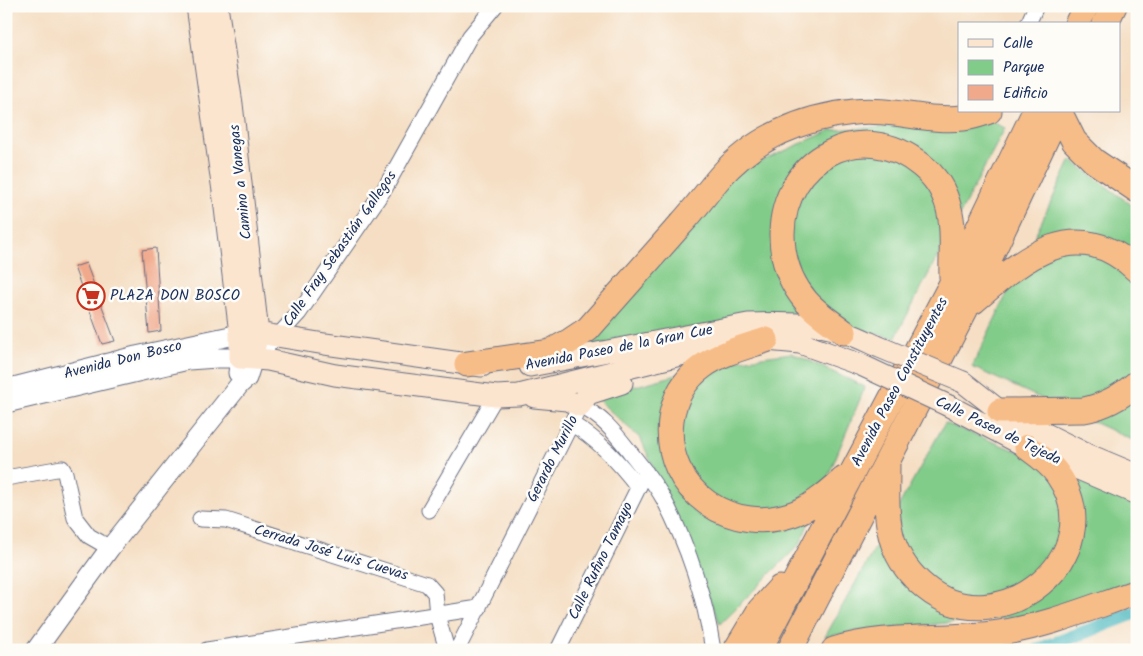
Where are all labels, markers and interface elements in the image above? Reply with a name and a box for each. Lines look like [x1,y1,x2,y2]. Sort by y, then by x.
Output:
legend [958,22,1120,112]
text: Calle [1003,32,1033,56]
text: Parque [1003,56,1044,80]
text: Edificio [1003,82,1048,106]
street label: Camino a Vanegas [223,123,259,241]
street label: Calle Fray Sebastián Gallegos [277,165,404,332]
supermarket icon: PLAZA DON BOSCO [76,281,106,311]
place label: PLAZA DON BOSCO [110,284,240,308]
street label: Avenida Paseo Constituyentes [845,293,955,471]
street label: Avenida Paseo de la Gran Cue [523,318,715,378]
street label: Avenida Don Bosco [61,334,185,386]
street label: Calle Paseo de Tejeda [931,390,1065,472]
street label: Gerardo Murillo [521,411,585,507]
street label: Calle Rufino Tamayo [562,498,640,624]
street label: Cerrada José Luis Cuevas [251,518,412,588]

